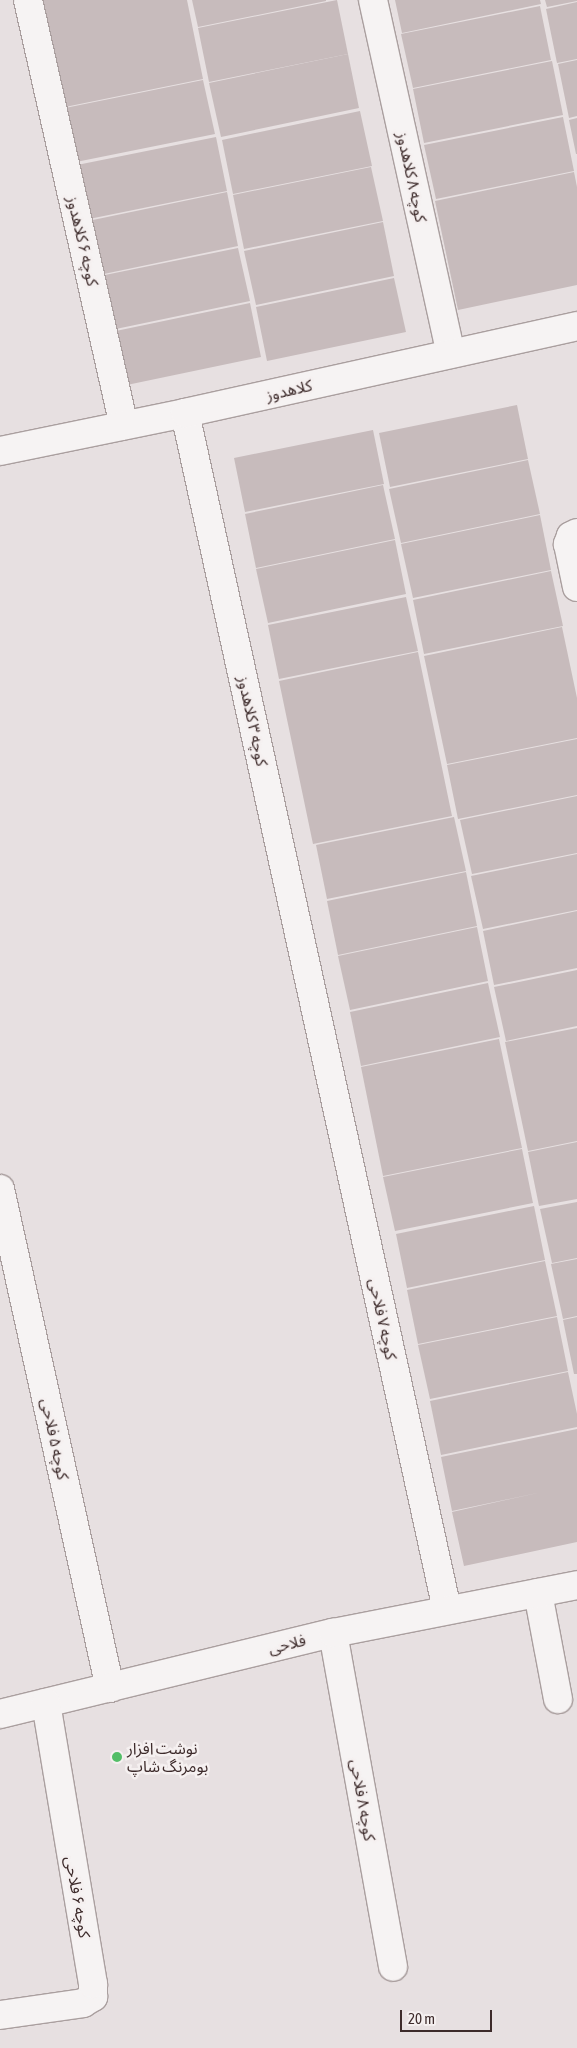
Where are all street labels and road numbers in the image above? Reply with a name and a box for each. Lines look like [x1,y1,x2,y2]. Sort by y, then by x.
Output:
street label: کوچه ۸ کلاهدوز [393,130,431,224]
street label: کوچه ۶ کلاهدوز [63,194,103,288]
street label: کلاهدوز [264,375,314,405]
street label: کوچه ۳ کلاهدوز [234,674,272,768]
street label: کوچه ۷ فلاحی [365,1277,401,1361]
street label: کوچه ۵ فلاحی [37,1397,73,1481]
street label: فلاحی [266,1630,308,1658]
street label: کوچه ۸ فلاحی [346,1758,380,1842]
street label: کوچه ۶ فلاحی [61,1855,95,1939]

